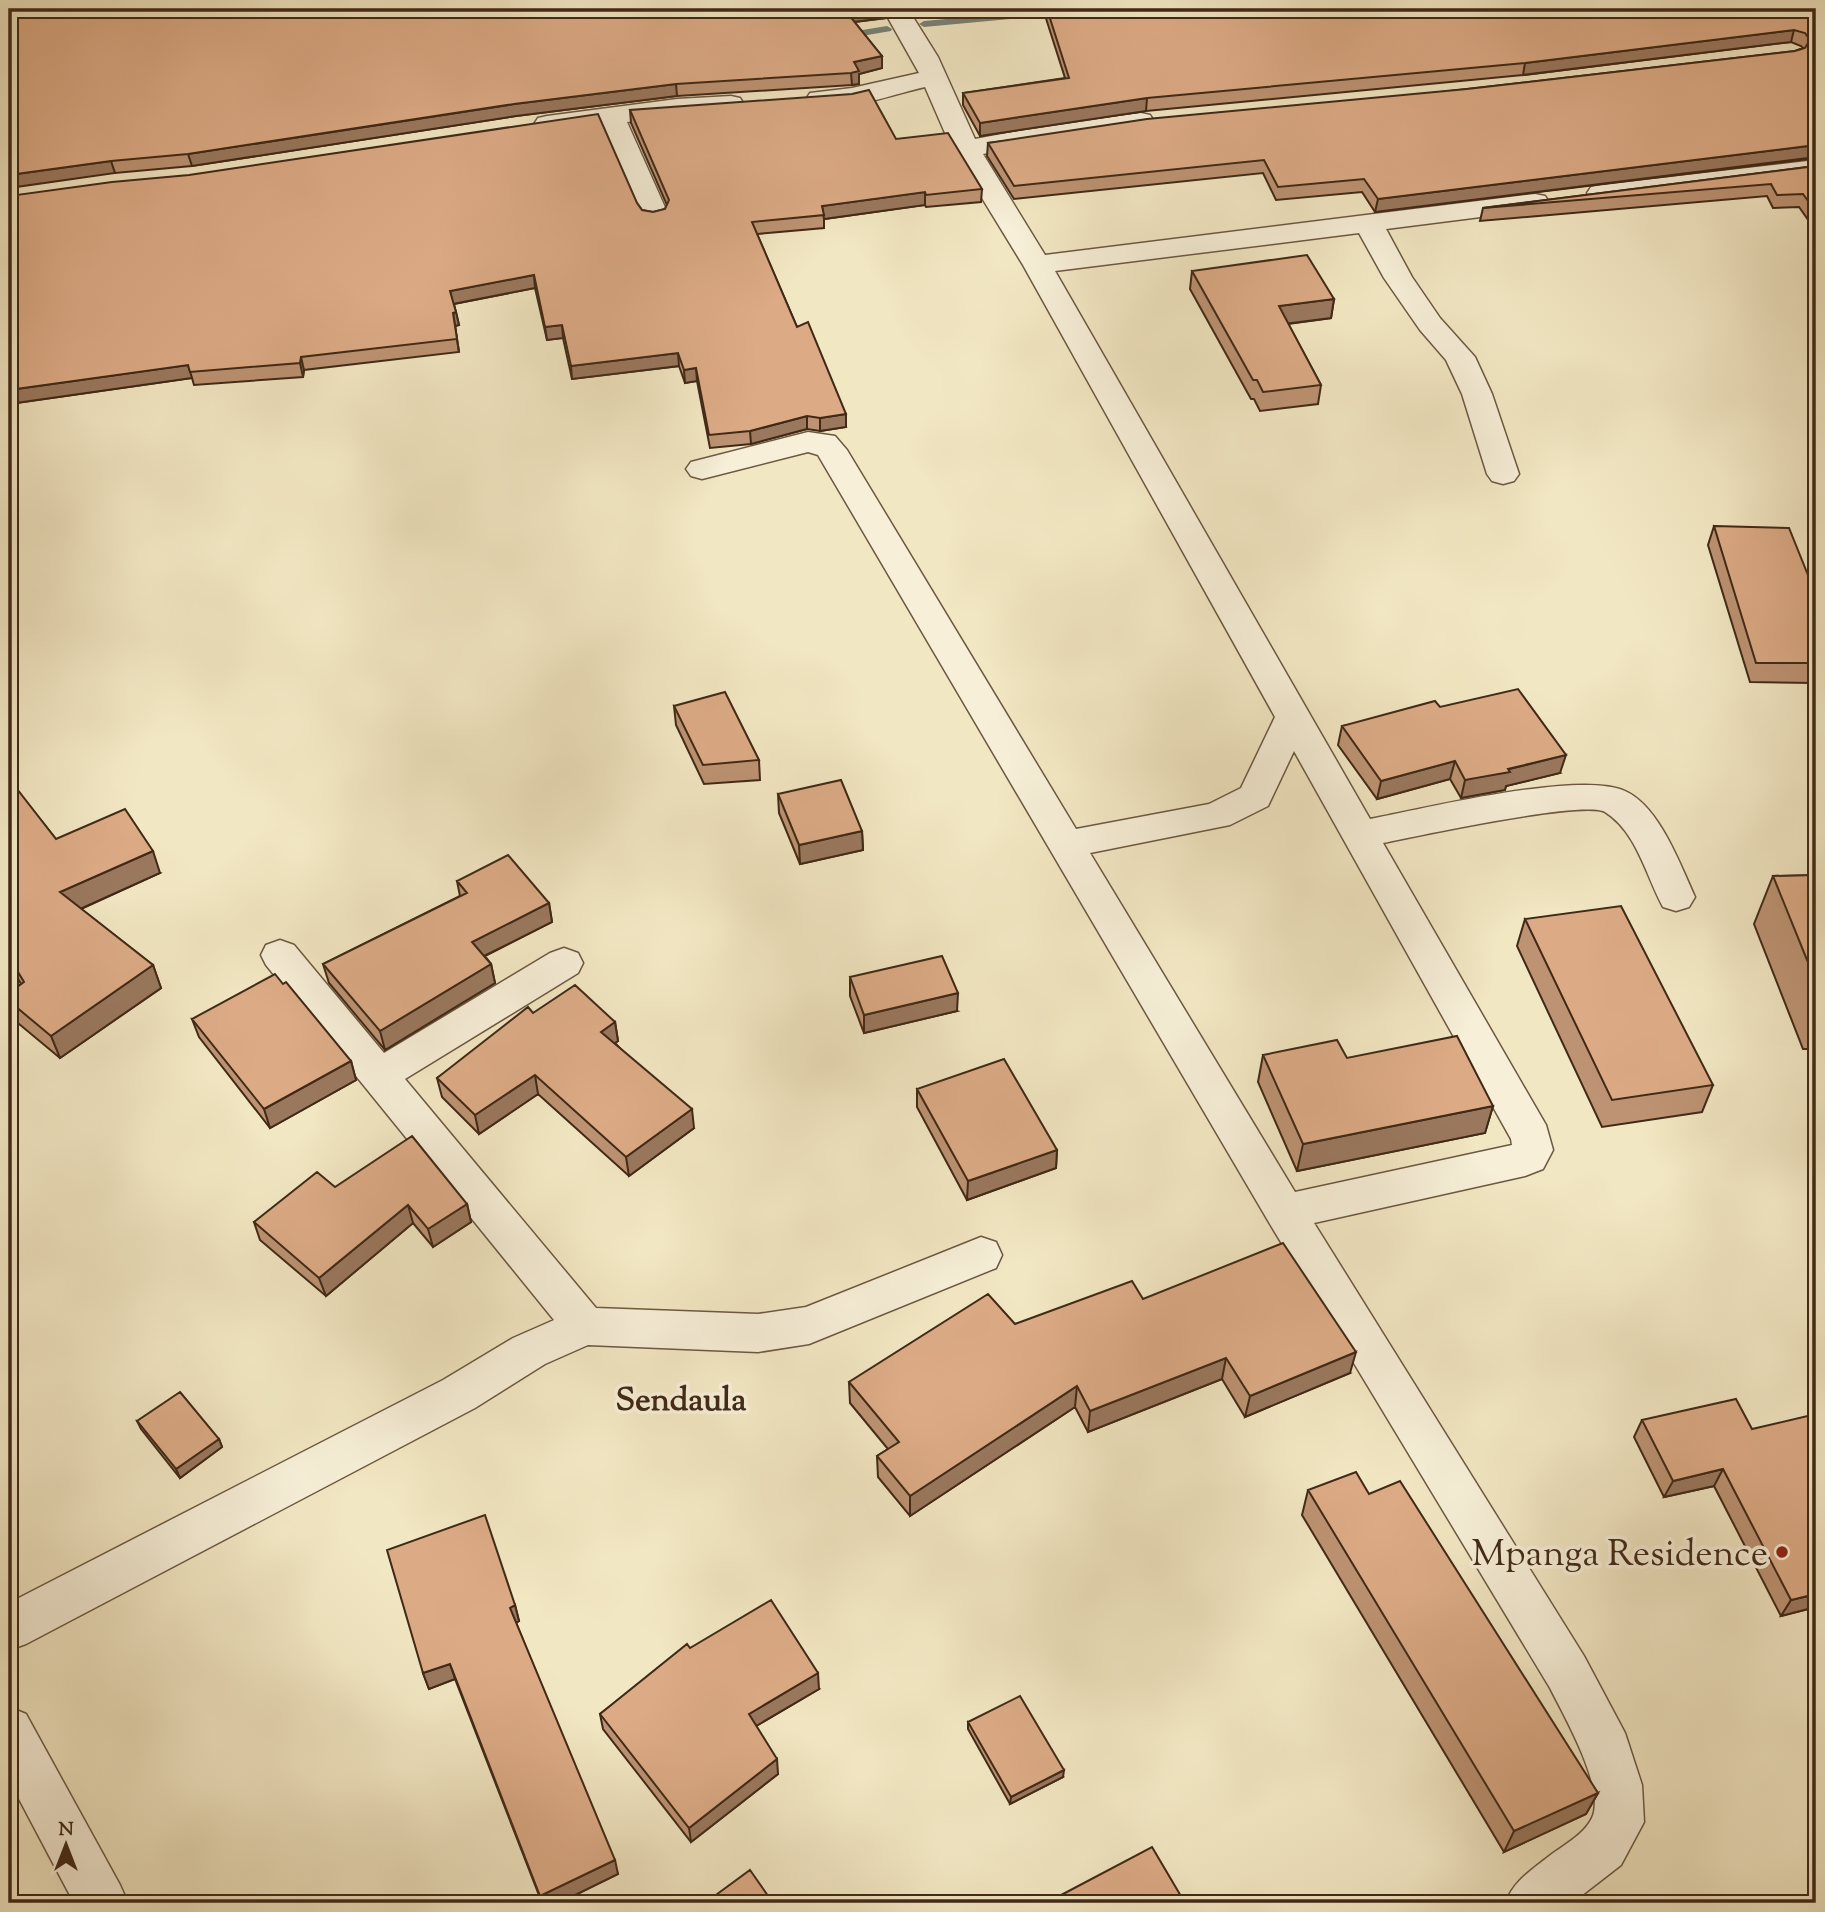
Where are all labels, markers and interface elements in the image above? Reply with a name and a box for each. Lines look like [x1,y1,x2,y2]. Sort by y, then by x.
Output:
district label: Sendaula [615,1378,747,1426]
place label: Mpanga Residence [1471,1529,1768,1583]
marker: Mpanga Residence [1774,1544,1790,1560]
north arrow [32,1811,102,1881]
text: N [58,1817,74,1844]

